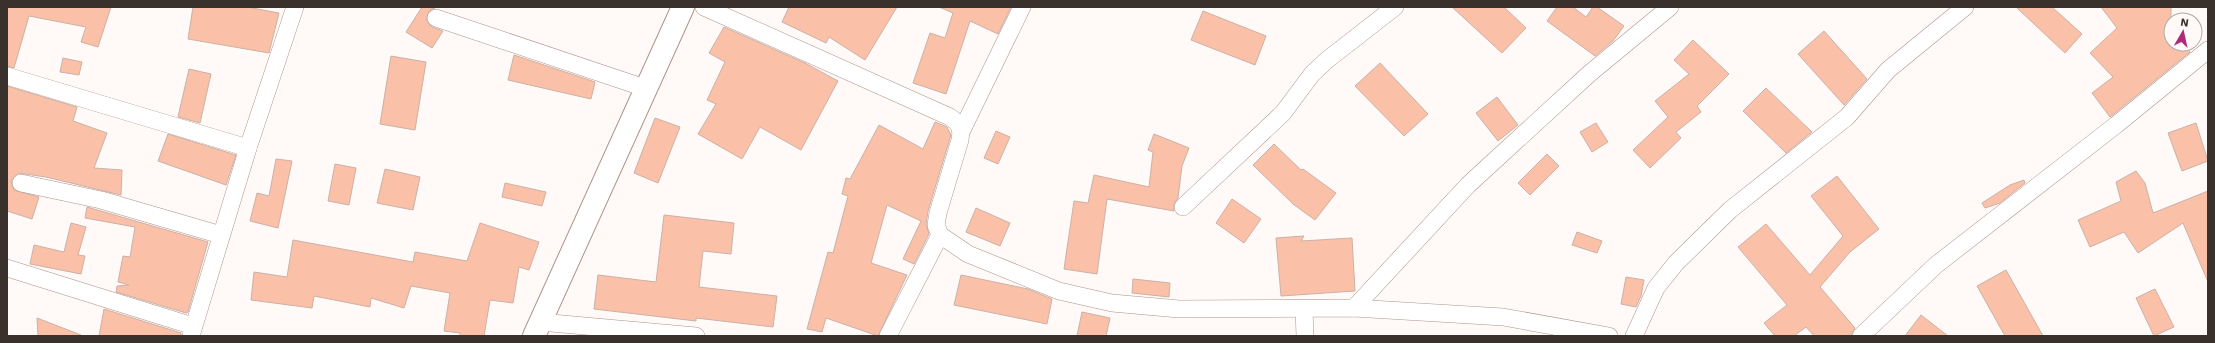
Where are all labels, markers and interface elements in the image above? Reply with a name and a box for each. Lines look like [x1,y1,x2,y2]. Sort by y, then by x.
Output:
north arrow [2163,12,2203,52]
text: N [2179,16,2190,30]

